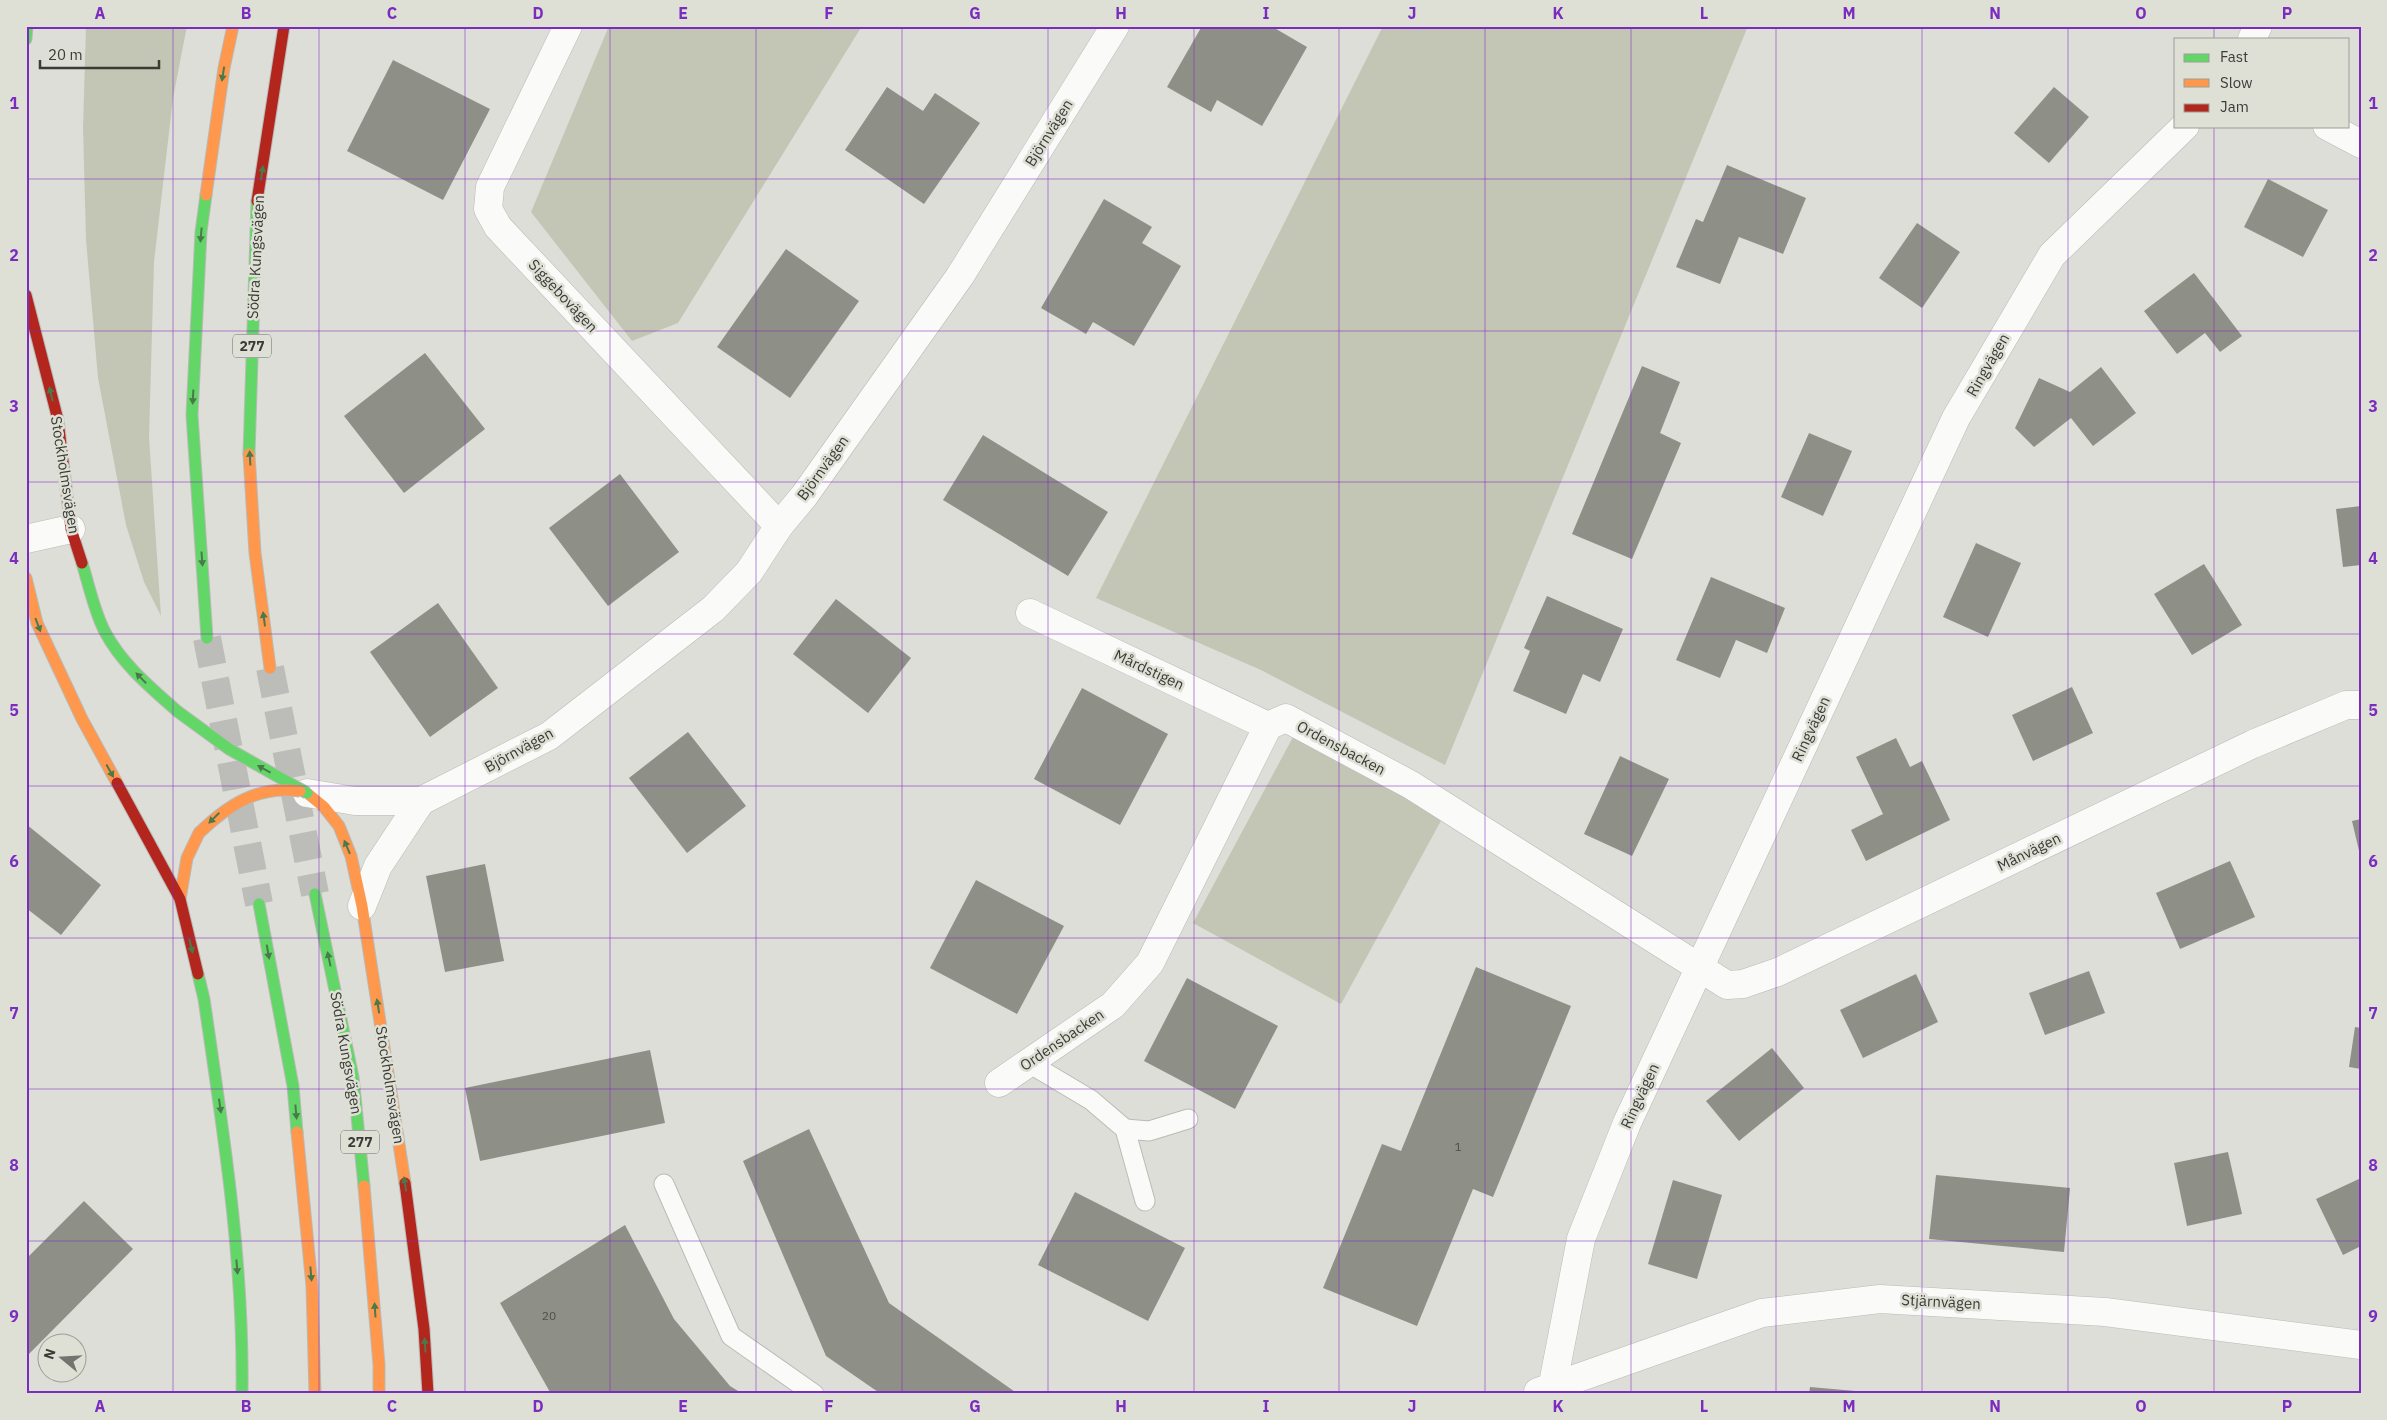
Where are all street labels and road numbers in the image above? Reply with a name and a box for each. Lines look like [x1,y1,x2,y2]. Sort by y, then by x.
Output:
street label: Björnvägen [1020,96,1077,170]
street label: Södra Kungsvägen [243,195,268,319]
street label: Siggebovägen [525,255,602,336]
street label: Ringvägen [1962,330,2013,400]
road number: 277 [233,334,271,358]
street label: Stockholmsvägen [47,415,84,535]
street label: Björnvägen [793,431,853,504]
street label: Mårdstigen [1111,645,1187,694]
street label: Ringvägen [1787,693,1834,764]
street label: Ordensbacken [1294,716,1389,779]
street label: Björnvägen [481,723,556,776]
street label: Månvägen [1994,828,2064,875]
street label: Södra Kungsvägen [326,990,367,1116]
street label: Ordensbacken [1016,1004,1107,1075]
street label: Stockholmsvägen [372,1025,409,1145]
street label: Ringvägen [1616,1060,1663,1131]
road number: 277 [341,1130,379,1154]
street label: Stjärnvägen [1901,1290,1981,1313]

